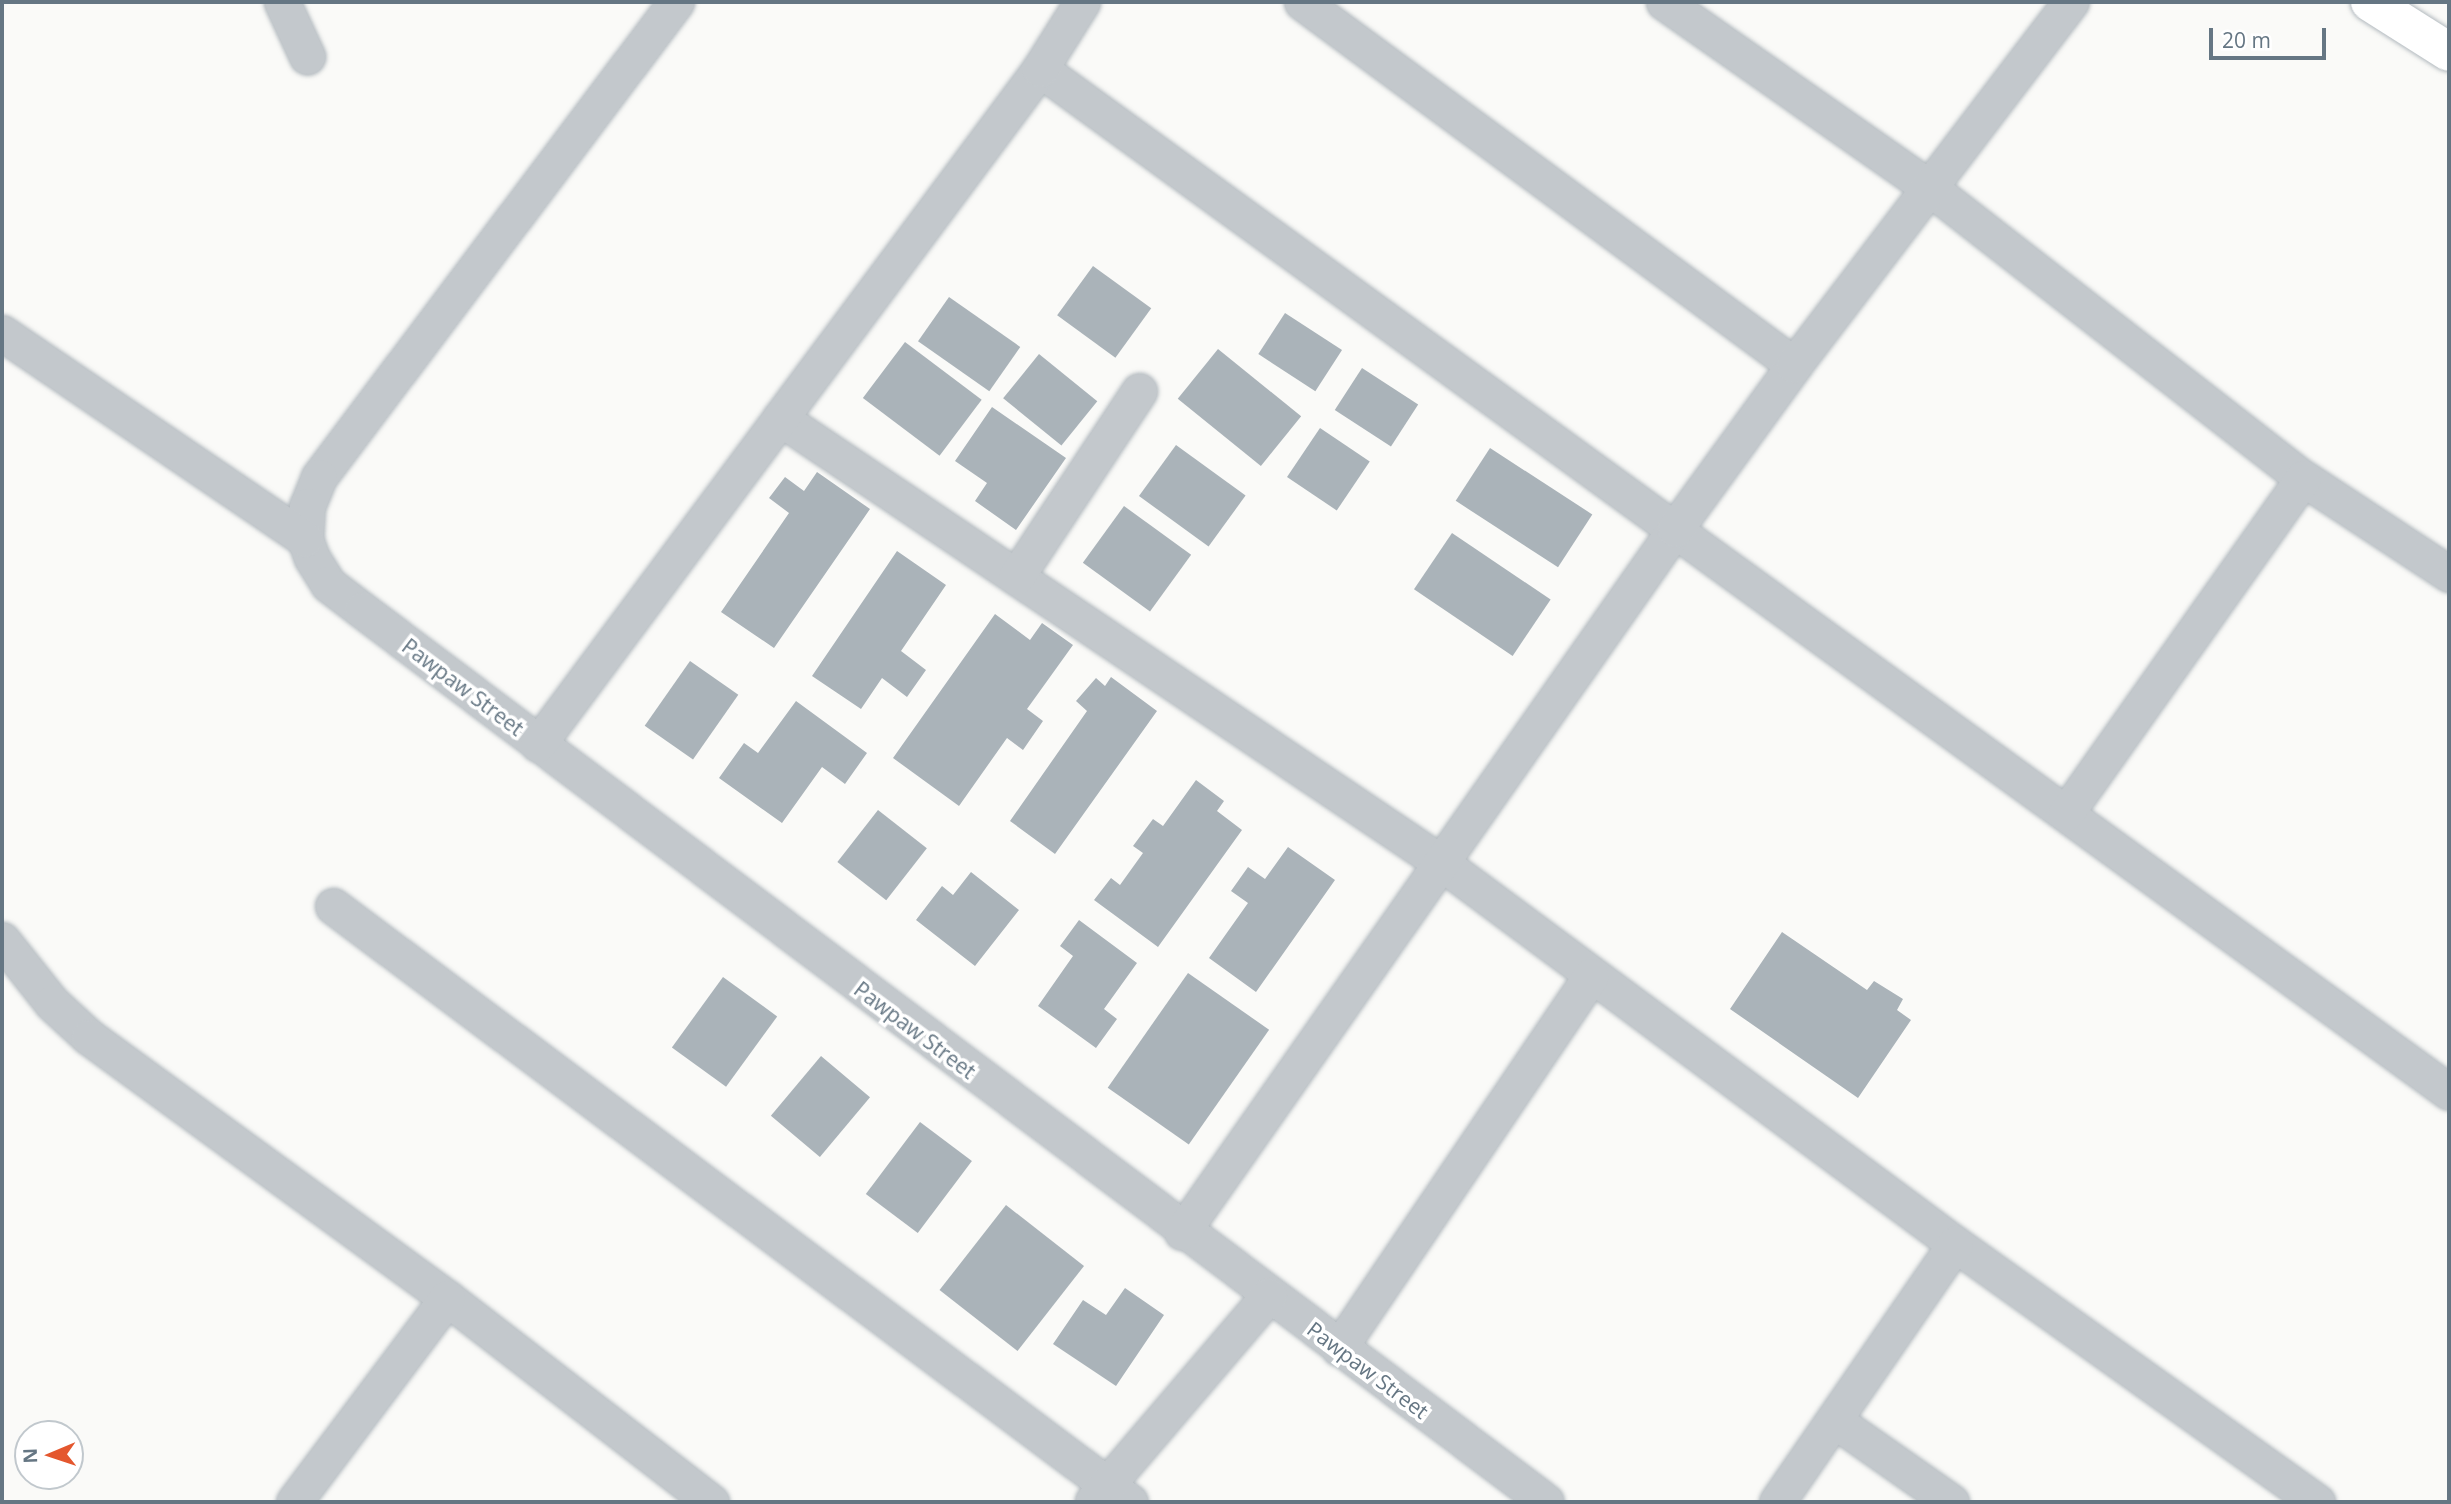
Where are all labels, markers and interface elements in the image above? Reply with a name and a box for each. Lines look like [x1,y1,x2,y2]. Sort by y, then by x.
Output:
scale bar [2213,14,2330,58]
text: 20 m [2222,26,2271,54]
street label: Pawpaw Street [397,633,529,741]
street label: Pawpaw Street [849,976,981,1084]
street label: Pawpaw Street [1302,1316,1434,1424]
north arrow [14,1420,84,1490]
text: N [17,1447,43,1464]

